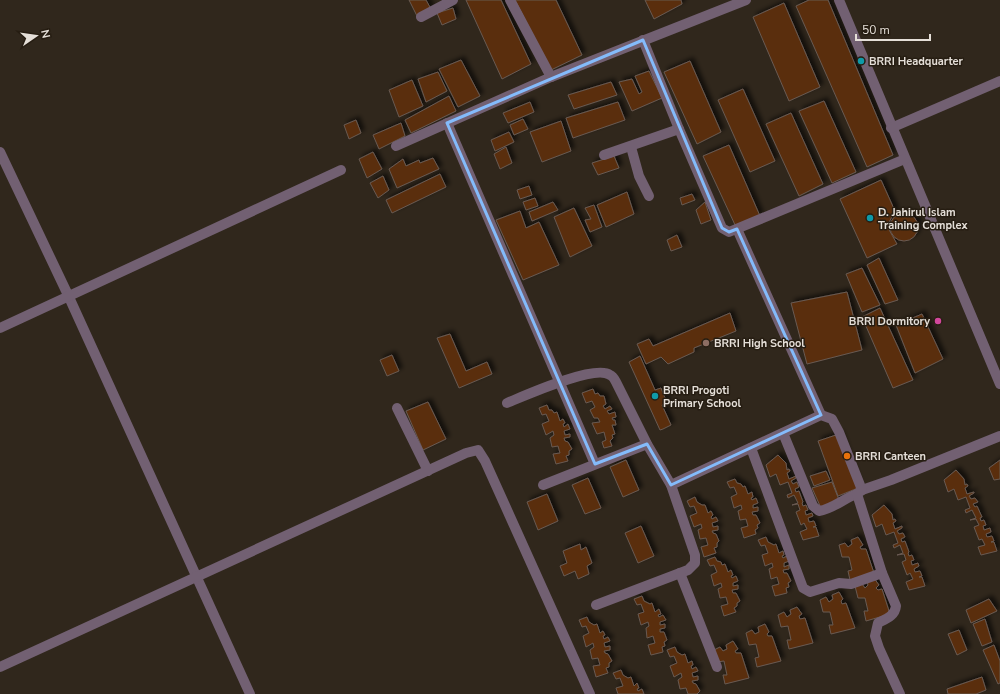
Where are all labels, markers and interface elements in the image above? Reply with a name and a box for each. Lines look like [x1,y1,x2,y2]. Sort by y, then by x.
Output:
north arrow [16,16,56,56]
scale bar [856,16,930,42]
text: 50 m [862,22,890,38]
text: N [37,28,53,40]
place label: BRRI Headquarter [869,54,964,69]
marker: BRRI Headquarter [856,56,866,66]
place label: D. Jahirul Islam Training Complex [878,205,968,233]
marker: D. Jahirul Islam Training Complex [865,213,875,223]
place label: BRRI Dormitory [849,314,930,329]
marker: BRRI Dormitory [933,316,943,326]
place label: BRRI High School [714,336,805,351]
marker: BRRI High School [701,338,711,348]
place label: BRRI Progoti Primary School [663,383,741,411]
marker: BRRI Progoti Primary School [650,391,660,401]
place label: BRRI Canteen [855,449,926,464]
marker: BRRI Canteen [842,451,852,461]

